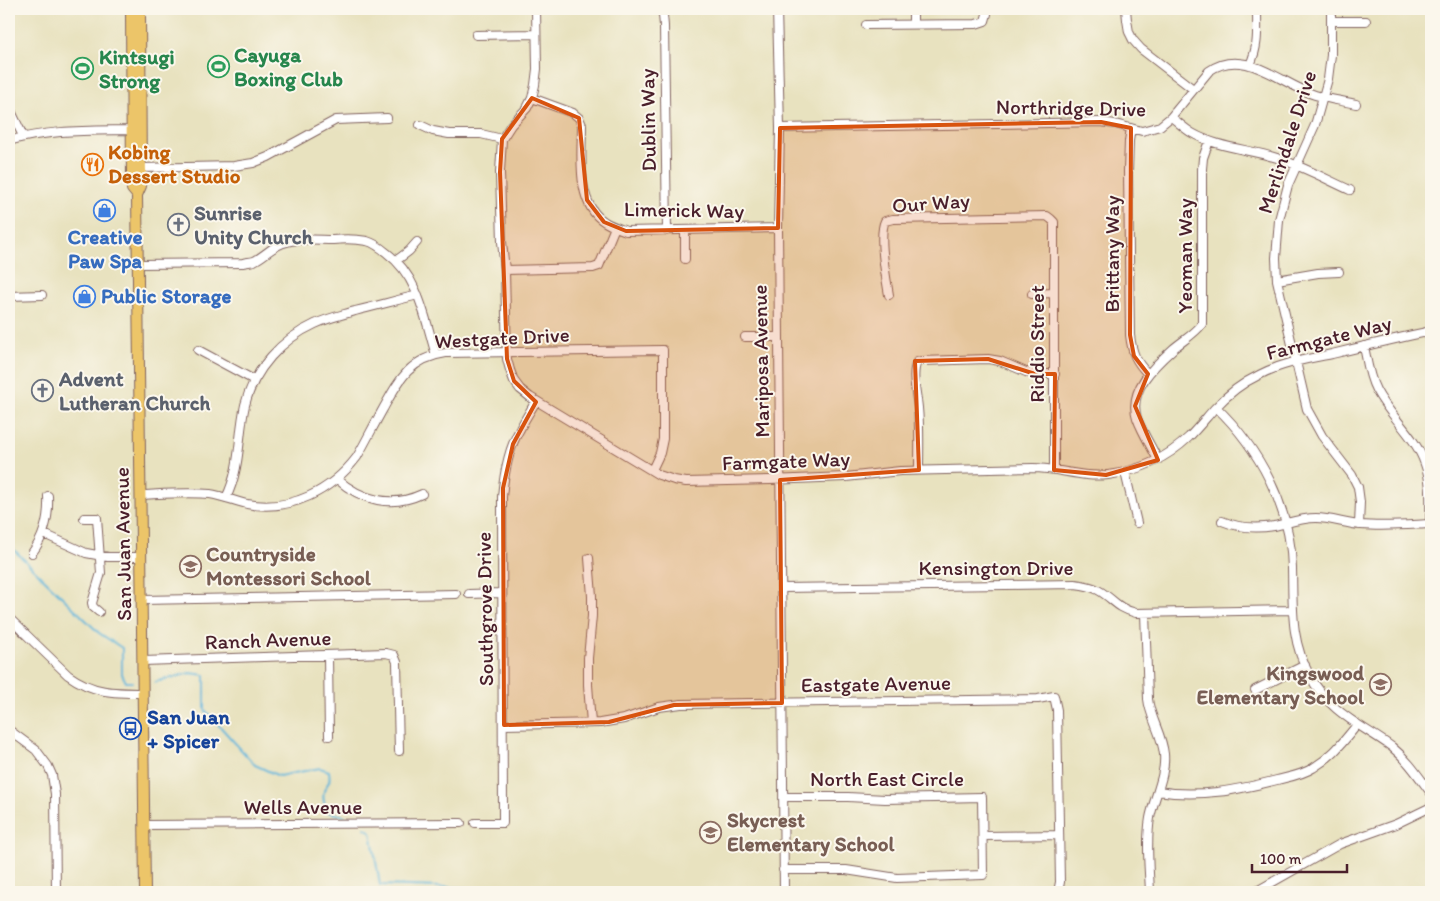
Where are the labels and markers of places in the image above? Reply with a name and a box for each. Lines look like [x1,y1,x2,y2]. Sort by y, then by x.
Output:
place label: Cayuga Boxing Club [234,42,343,92]
place label: Kintsugi Strong [99,44,175,94]
sports icon: Cayuga Boxing Club [206,55,230,79]
sports icon: Kintsugi Strong [71,57,95,81]
place label: Kobing Dessert Studio [108,139,241,188]
restaurant icon: Kobing Dessert Studio [80,152,104,176]
shop icon: Creative Paw Spa [93,198,117,222]
place label: Sunrise Unity Church [194,200,314,250]
church icon: Sunrise Unity Church [166,213,190,237]
place label: Creative Paw Spa [68,224,143,274]
place label: Public Storage [101,283,231,309]
shop icon: Public Storage [73,284,97,308]
place label: Advent Lutheran Church [58,366,210,415]
church icon: Advent Lutheran Church [31,379,55,403]
place label: Countryside Montessori School [206,541,372,590]
school or university icon: Countryside Montessori School [178,554,202,578]
place label: Kingswood Elementary School [1197,660,1365,710]
school or university icon: Kingswood Elementary School [1368,673,1392,697]
place label: San Juan + Spicer [147,704,230,754]
bus stop icon: San Juan + Spicer [119,717,143,741]
place label: Skycrest Elementary School [727,807,896,857]
school or university icon: Skycrest Elementary School [699,820,723,844]

